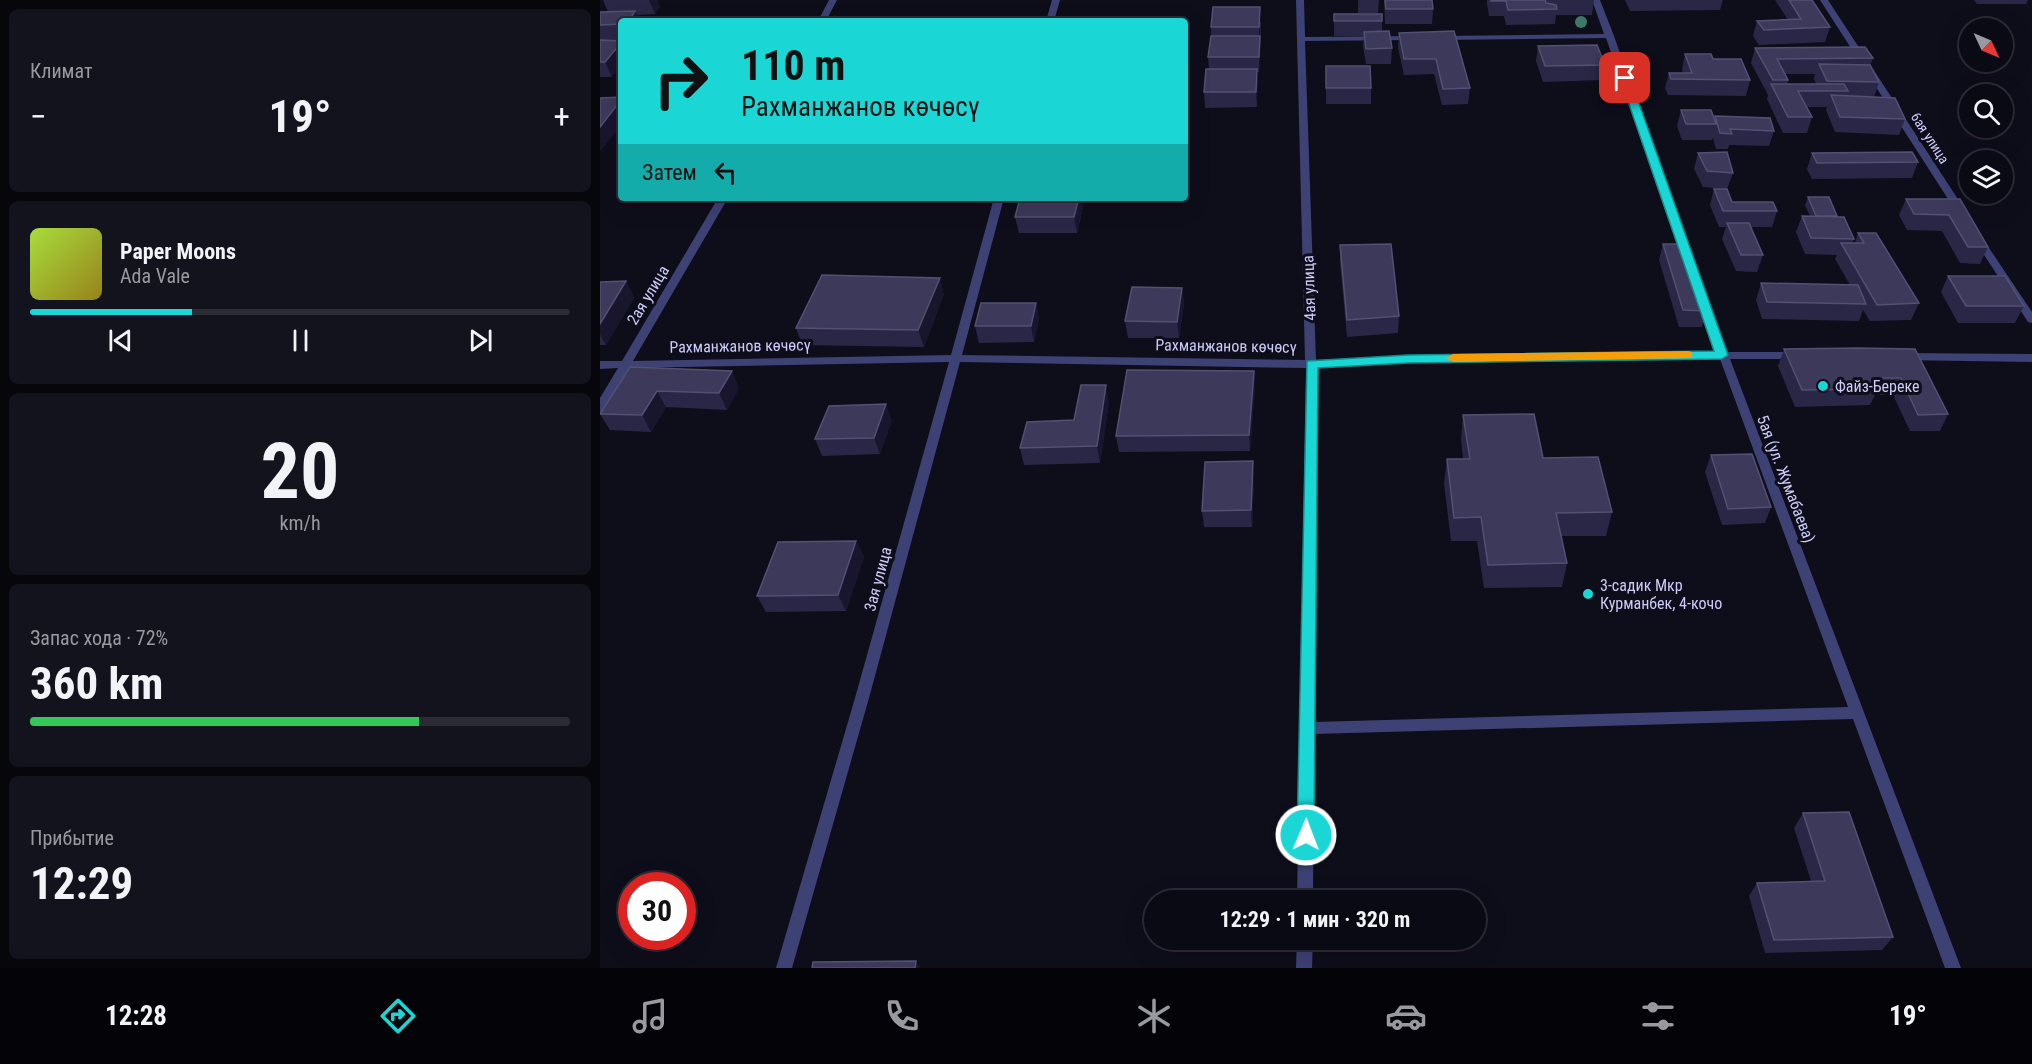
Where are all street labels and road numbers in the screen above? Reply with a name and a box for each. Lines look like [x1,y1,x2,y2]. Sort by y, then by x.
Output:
street label: 6ая улица [1908,110,1952,166]
street label: 4ая улица [1298,255,1320,321]
street label: 2ая улица [623,262,673,328]
street label: Рахманжанов көчөсү [669,335,811,357]
street label: Рахманжанов көчөсү [1155,335,1297,357]
street label: 5ая (ул. Жумабаева) [1753,412,1819,546]
street label: 3ая улица [860,545,896,613]

